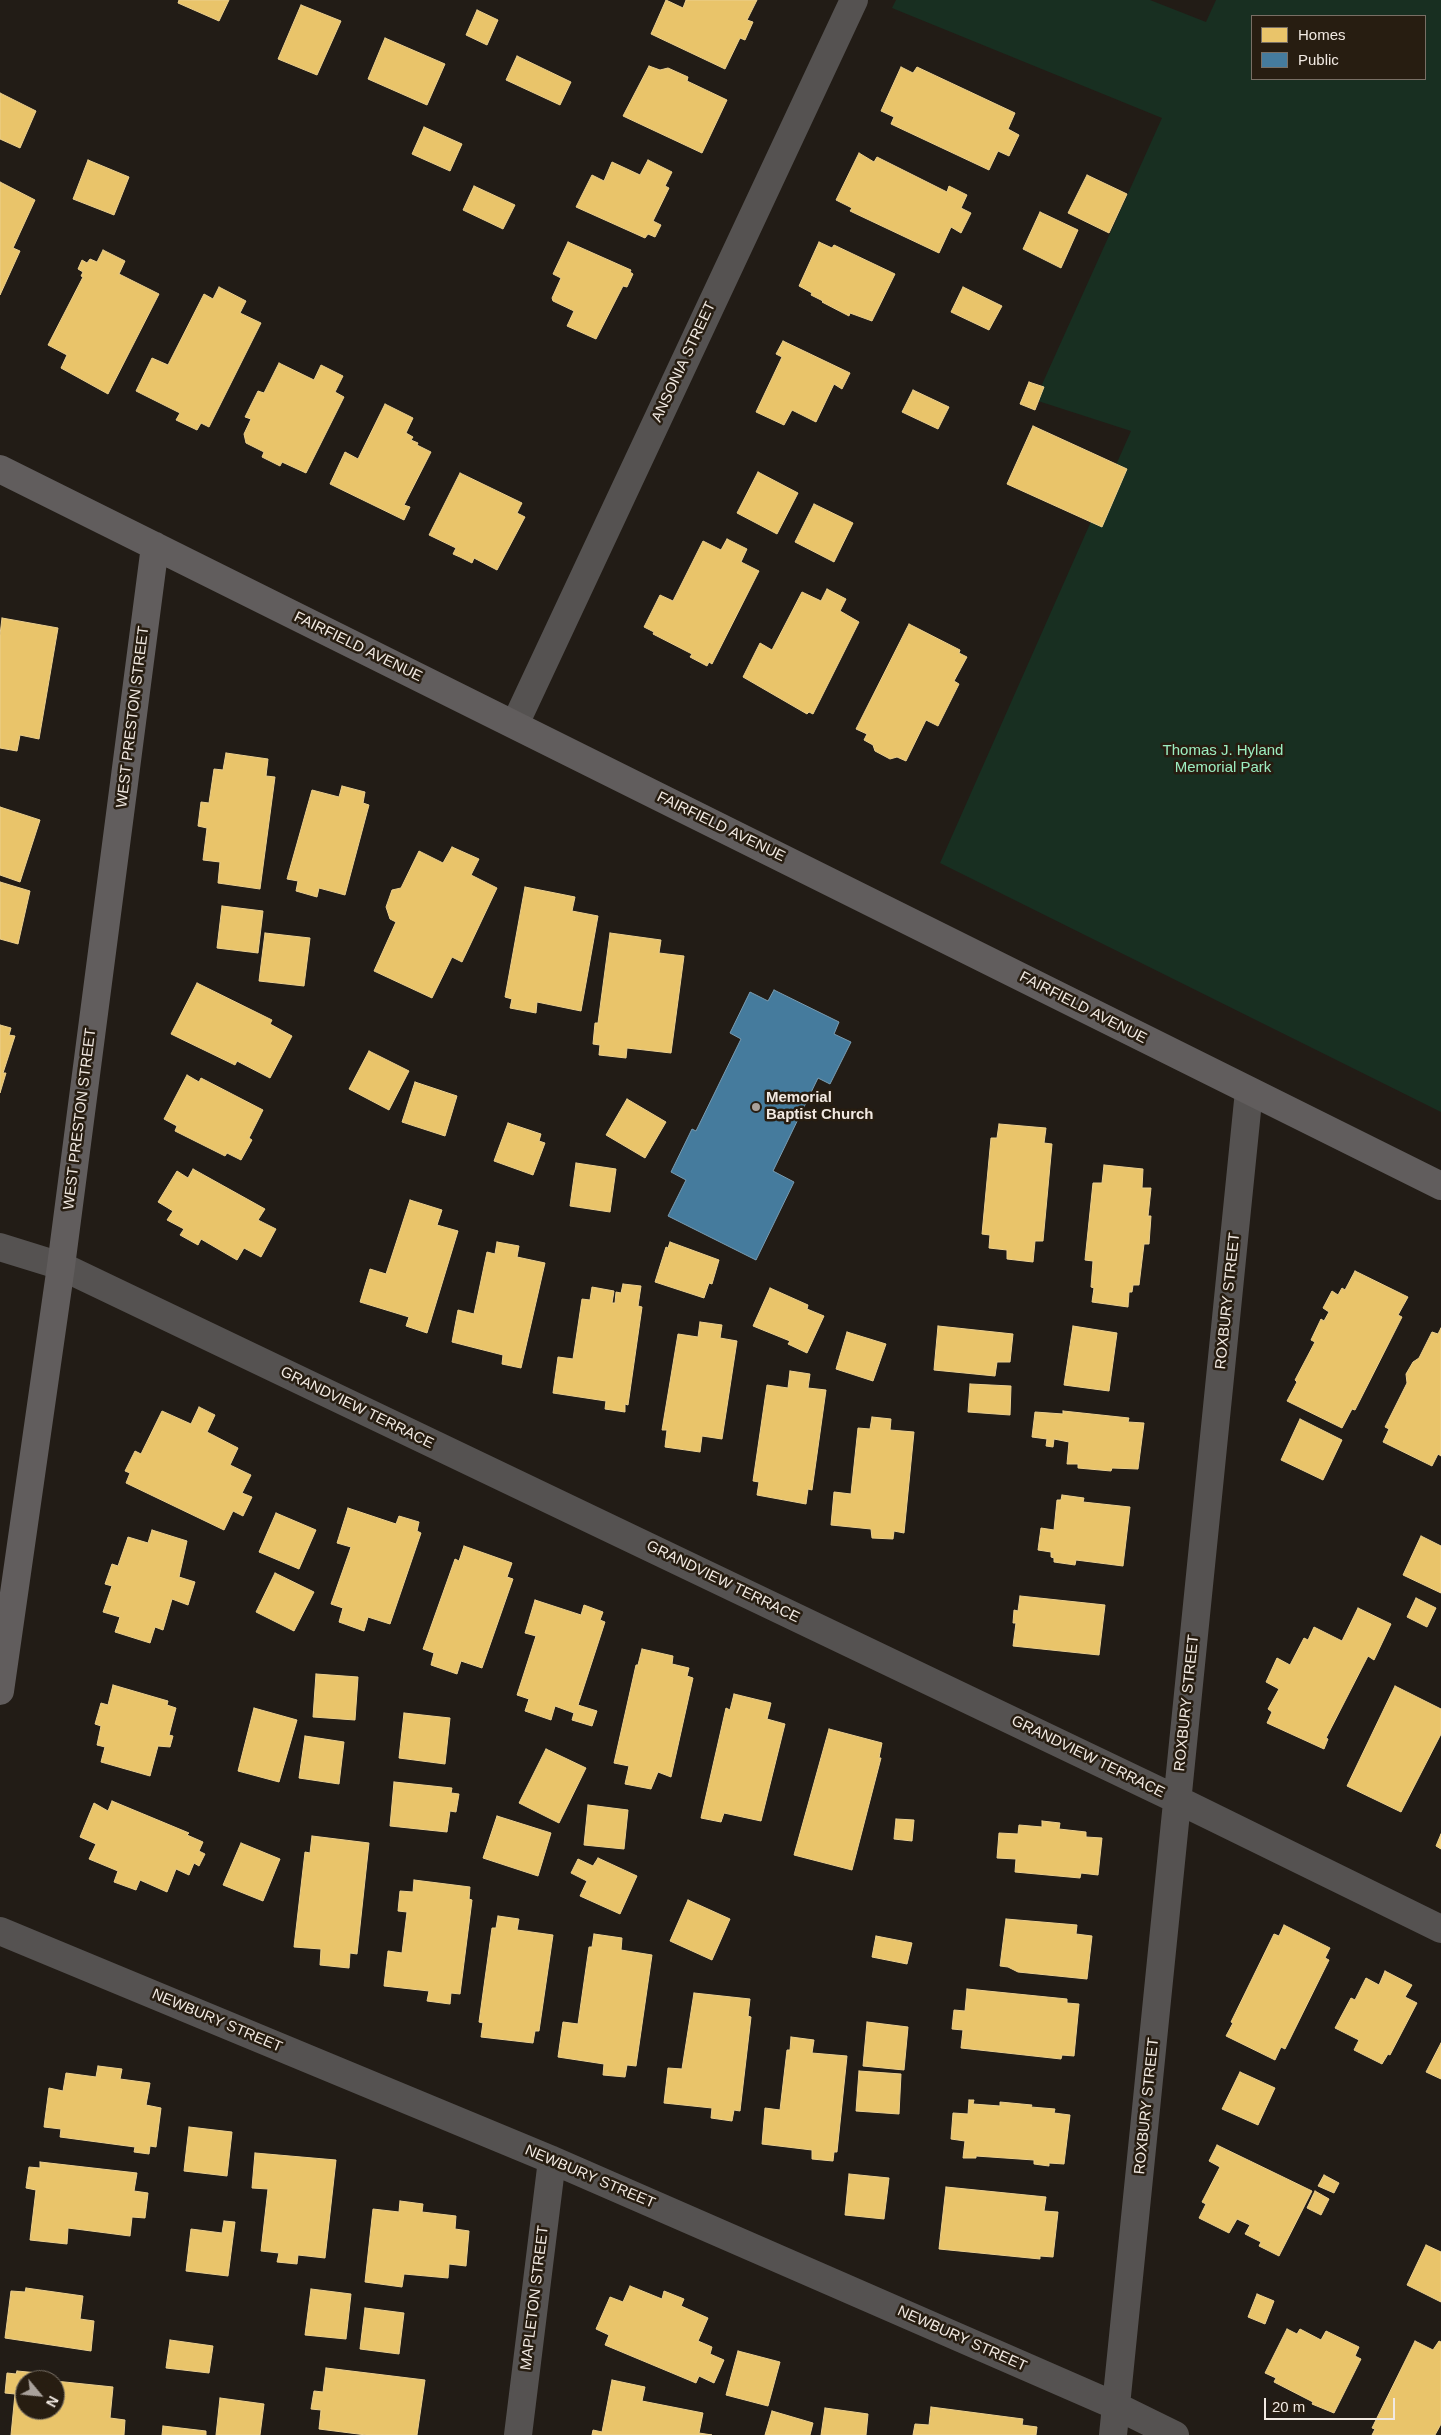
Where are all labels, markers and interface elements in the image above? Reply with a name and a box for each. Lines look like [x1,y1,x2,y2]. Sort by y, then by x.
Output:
legend [1251,15,1426,80]
text: Homes [1298,26,1346,43]
text: Public [1298,51,1339,68]
street label: ANSONIA STREET [648,299,720,425]
street label: FAIRFIELD AVENUE [291,608,425,686]
street label: WEST PRESTON STREET [113,625,153,809]
park label: Thomas J. Hyland Memorial Park [1163,742,1283,777]
street label: FAIRFIELD AVENUE [654,788,788,866]
street label: FAIRFIELD AVENUE [1016,968,1150,1048]
street label: WEST PRESTON STREET [60,1027,100,1211]
place label: Memorial Baptist Church [766,1089,874,1124]
marker: Memorial Baptist Church [750,1101,762,1113]
street label: ROXBURY STREET [1212,1232,1244,1370]
street label: GRANDVIEW TERRACE [277,1363,437,1453]
street label: GRANDVIEW TERRACE [643,1537,803,1627]
street label: ROXBURY STREET [1171,1634,1203,1772]
street label: GRANDVIEW TERRACE [1008,1712,1168,1802]
street label: NEWBURY STREET [149,1985,285,2057]
street label: ROXBURY STREET [1131,2037,1163,2175]
street label: NEWBURY STREET [522,2141,658,2213]
street label: MAPLETON STREET [517,2225,553,2371]
street label: NEWBURY STREET [895,2302,1029,2376]
north arrow [15,2370,65,2420]
scale bar [1266,2388,1397,2420]
text: N [43,2393,62,2410]
text: 20 m [1272,2398,1305,2415]

